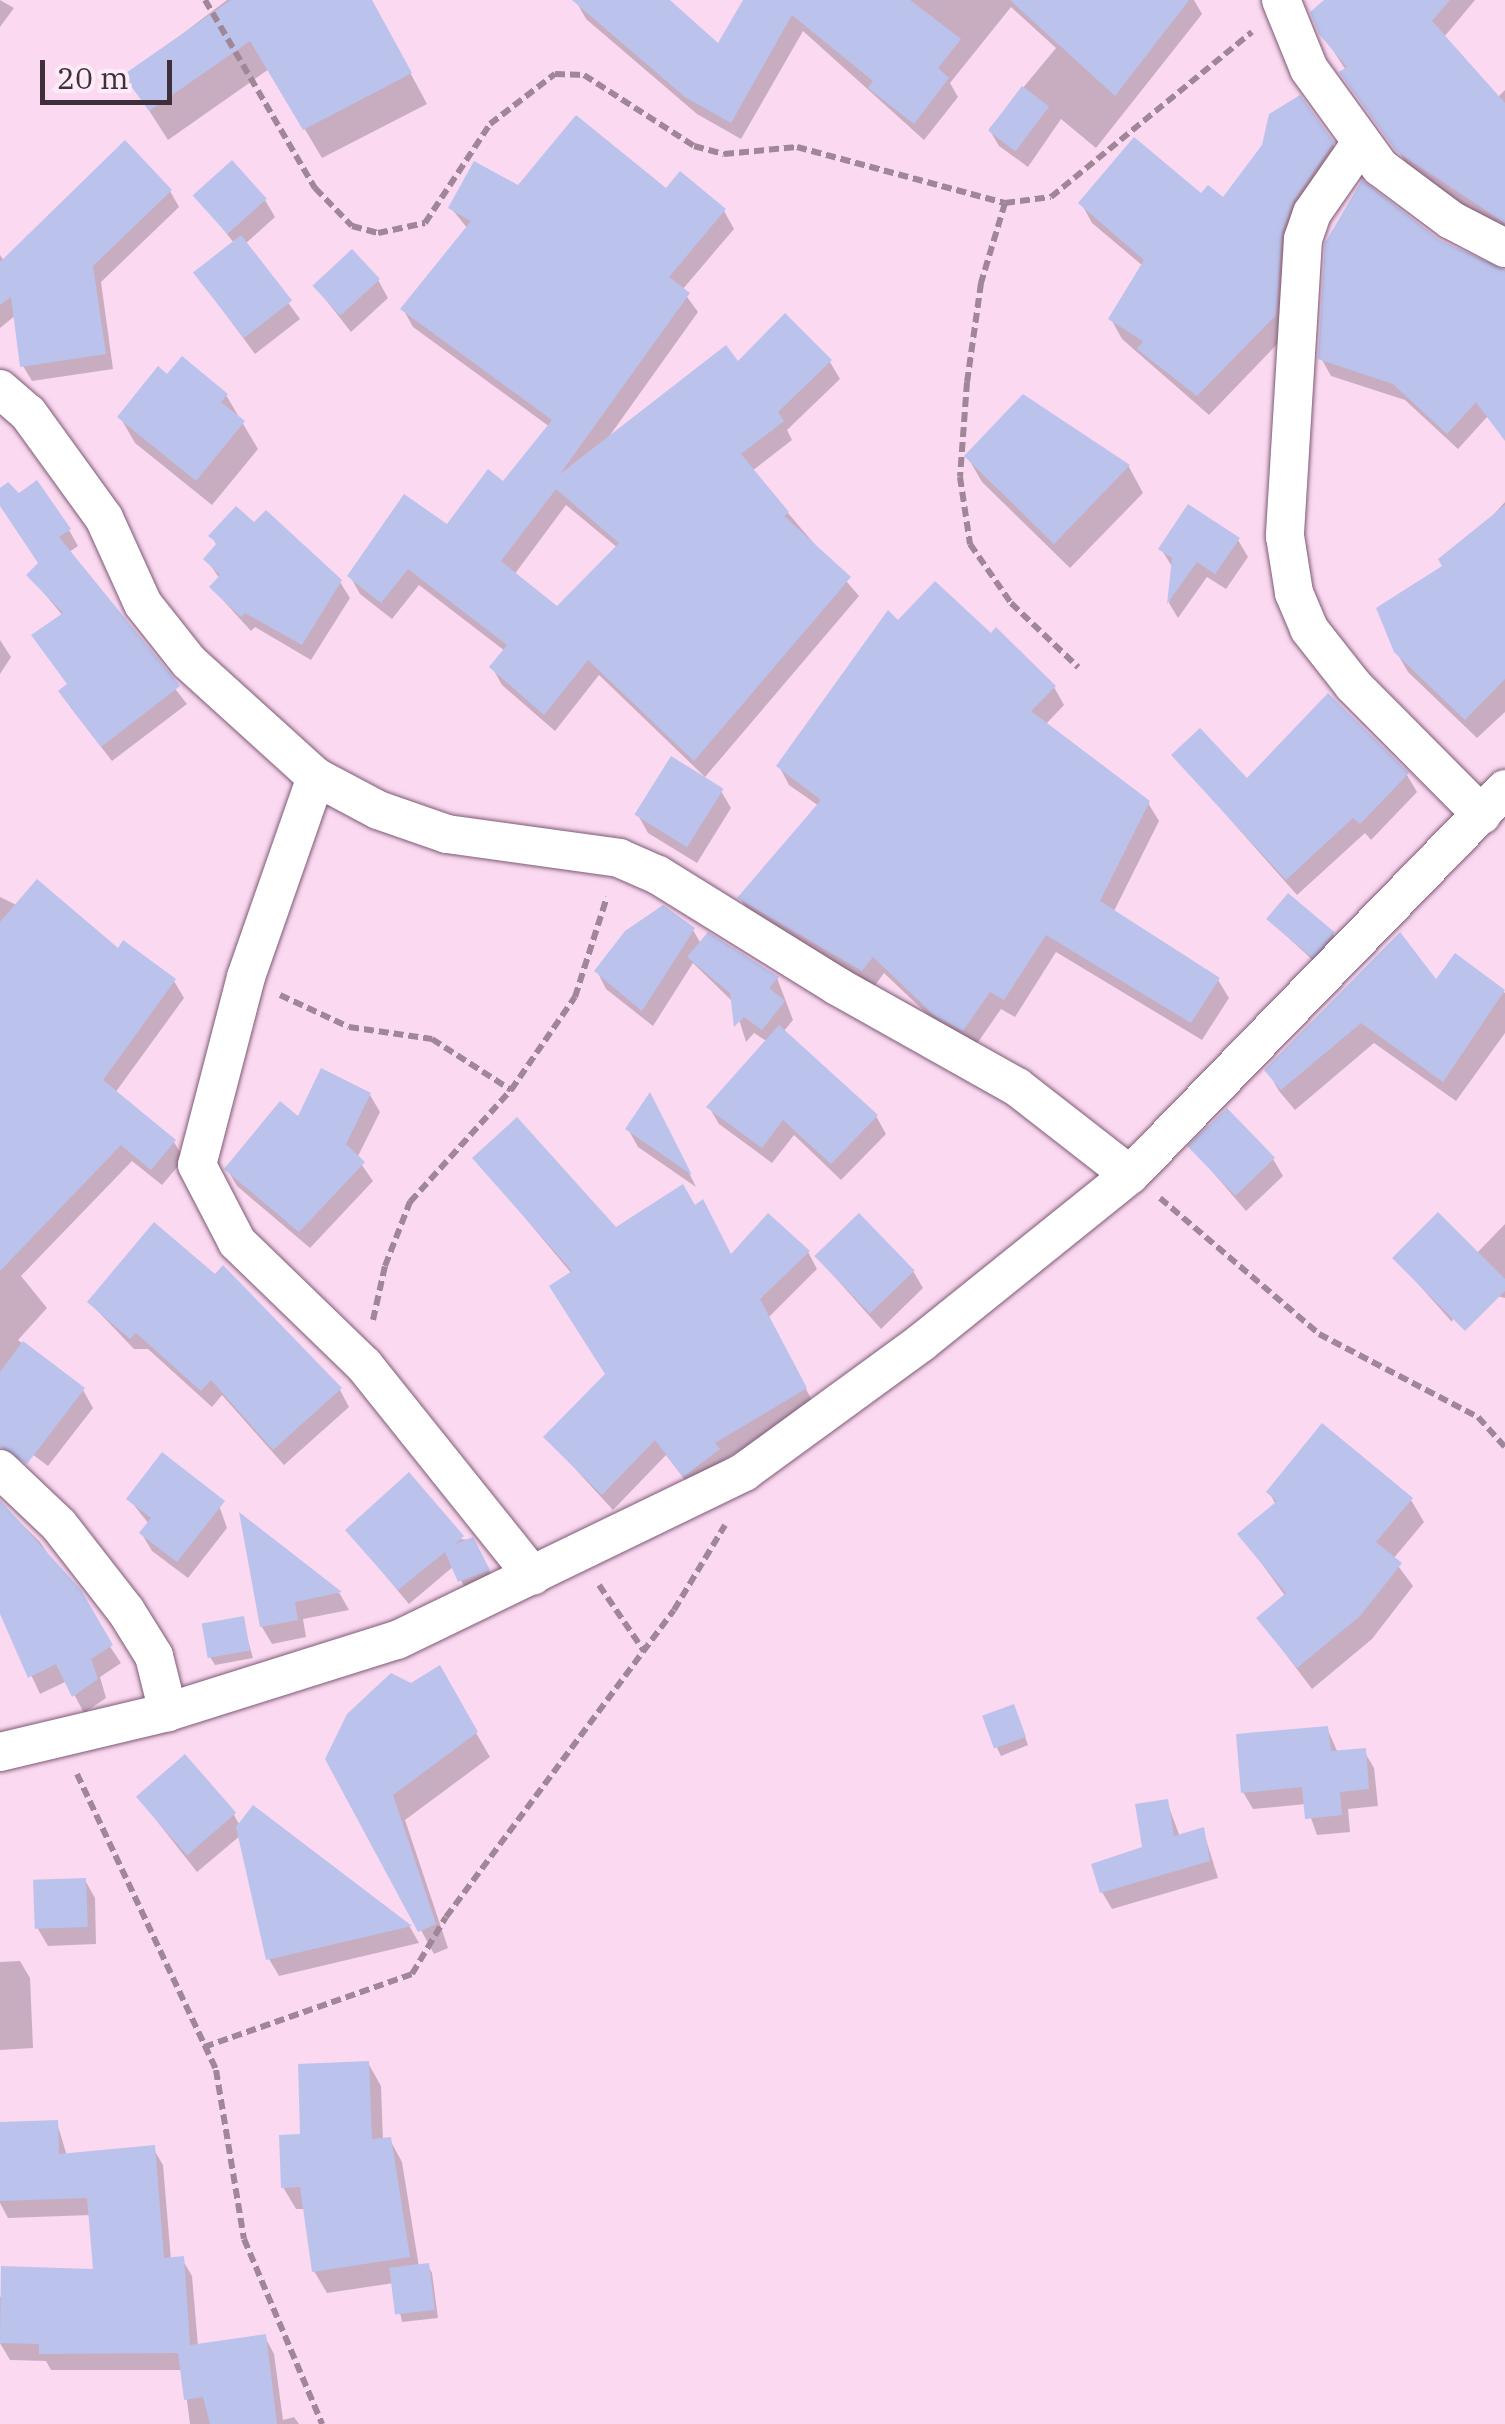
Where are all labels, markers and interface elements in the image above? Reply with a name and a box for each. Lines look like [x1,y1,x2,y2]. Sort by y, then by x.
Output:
scale bar [45,40,178,102]
text: 20 m [57,58,129,97]

